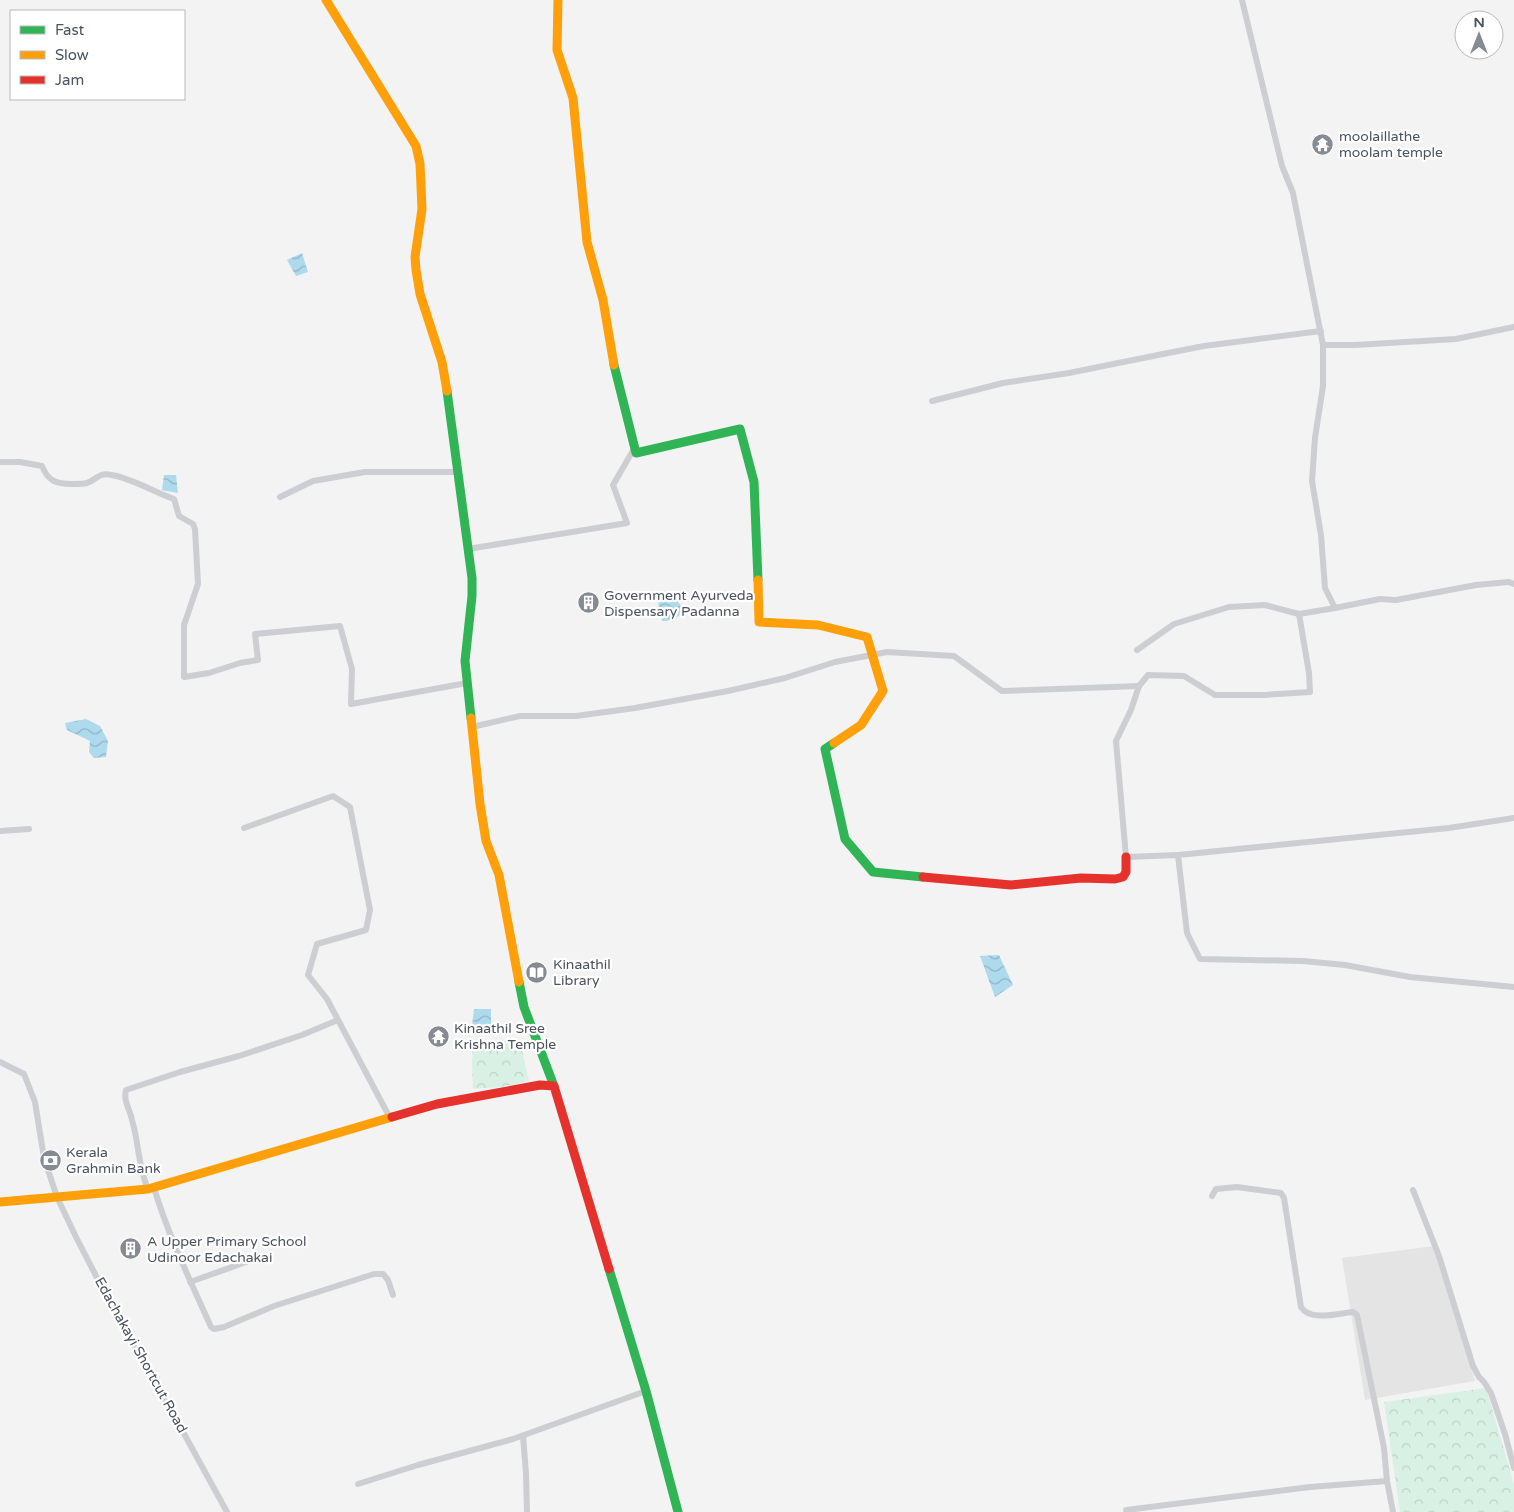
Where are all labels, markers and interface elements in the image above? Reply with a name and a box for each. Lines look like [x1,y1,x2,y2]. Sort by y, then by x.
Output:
legend [10,10,185,100]
north arrow [1454,10,1504,60]
text: N [1473,14,1485,31]
text: Fast [55,21,85,39]
text: Slow [55,46,89,64]
text: Jam [55,71,84,89]
place label: moolaillathe moolam temple [1339,128,1443,161]
temple icon: moolaillathe moolam temple [1311,132,1335,156]
place label: Government Ayurveda Dispensary Padanna [604,587,754,620]
building icon: Government Ayurveda Dispensary Padanna [576,591,600,615]
place label: Kinaathil Library [553,956,611,989]
library icon: Kinaathil Library [525,960,549,984]
place label: Kinaathil Sree Krishna Temple [454,1020,556,1053]
temple icon: Kinaathil Sree Krishna Temple [426,1024,450,1048]
place label: Kerala Grahmin Bank [66,1144,161,1177]
bank icon: Kerala Grahmin Bank [38,1148,62,1172]
place label: A Upper Primary School Udinoor Edachakai [147,1233,307,1266]
building icon: A Upper Primary School Udinoor Edachakai [119,1237,143,1261]
street label: Edachakayi Shortcut Road [91,1274,191,1436]

